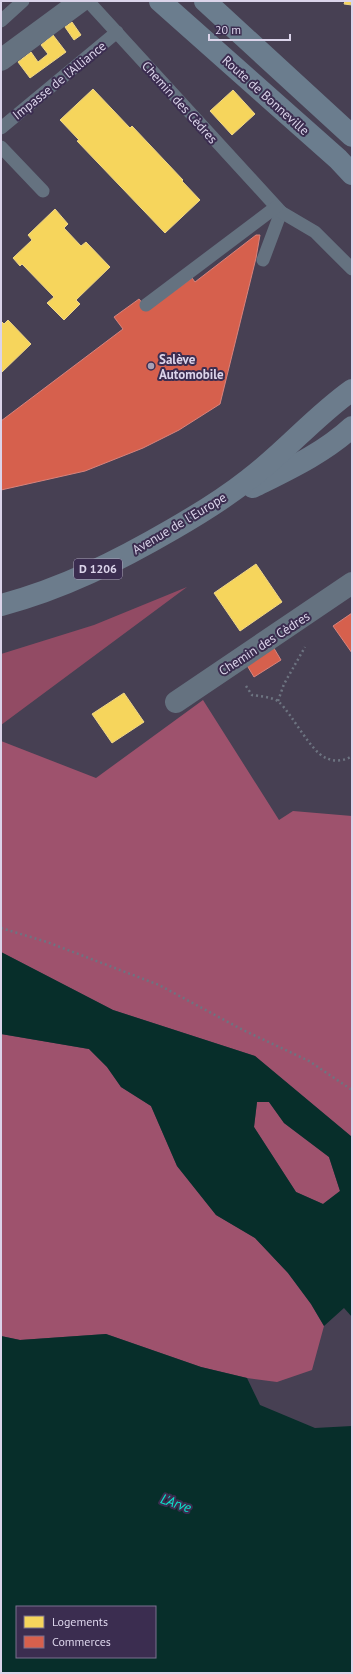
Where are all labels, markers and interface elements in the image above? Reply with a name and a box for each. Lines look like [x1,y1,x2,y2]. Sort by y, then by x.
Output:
scale bar [209,16,290,42]
text: 20 m [215,22,241,37]
street label: Impasse de l'Alliance [9,37,109,123]
street label: Route de Bonneville [219,52,313,139]
street label: Chemin des Cèdres [138,57,221,147]
place label: Salève Automobile [159,351,224,383]
marker: Salève Automobile [146,361,156,371]
street label: Avenue de l'Europe [129,489,229,558]
road number: D 1206 [74,559,122,579]
street label: Chemin des Cèdres [215,608,313,679]
water label: L'Arve [158,1489,194,1517]
legend [16,1606,156,1658]
text: Logements [52,1614,108,1629]
text: Commerces [52,1634,111,1649]

